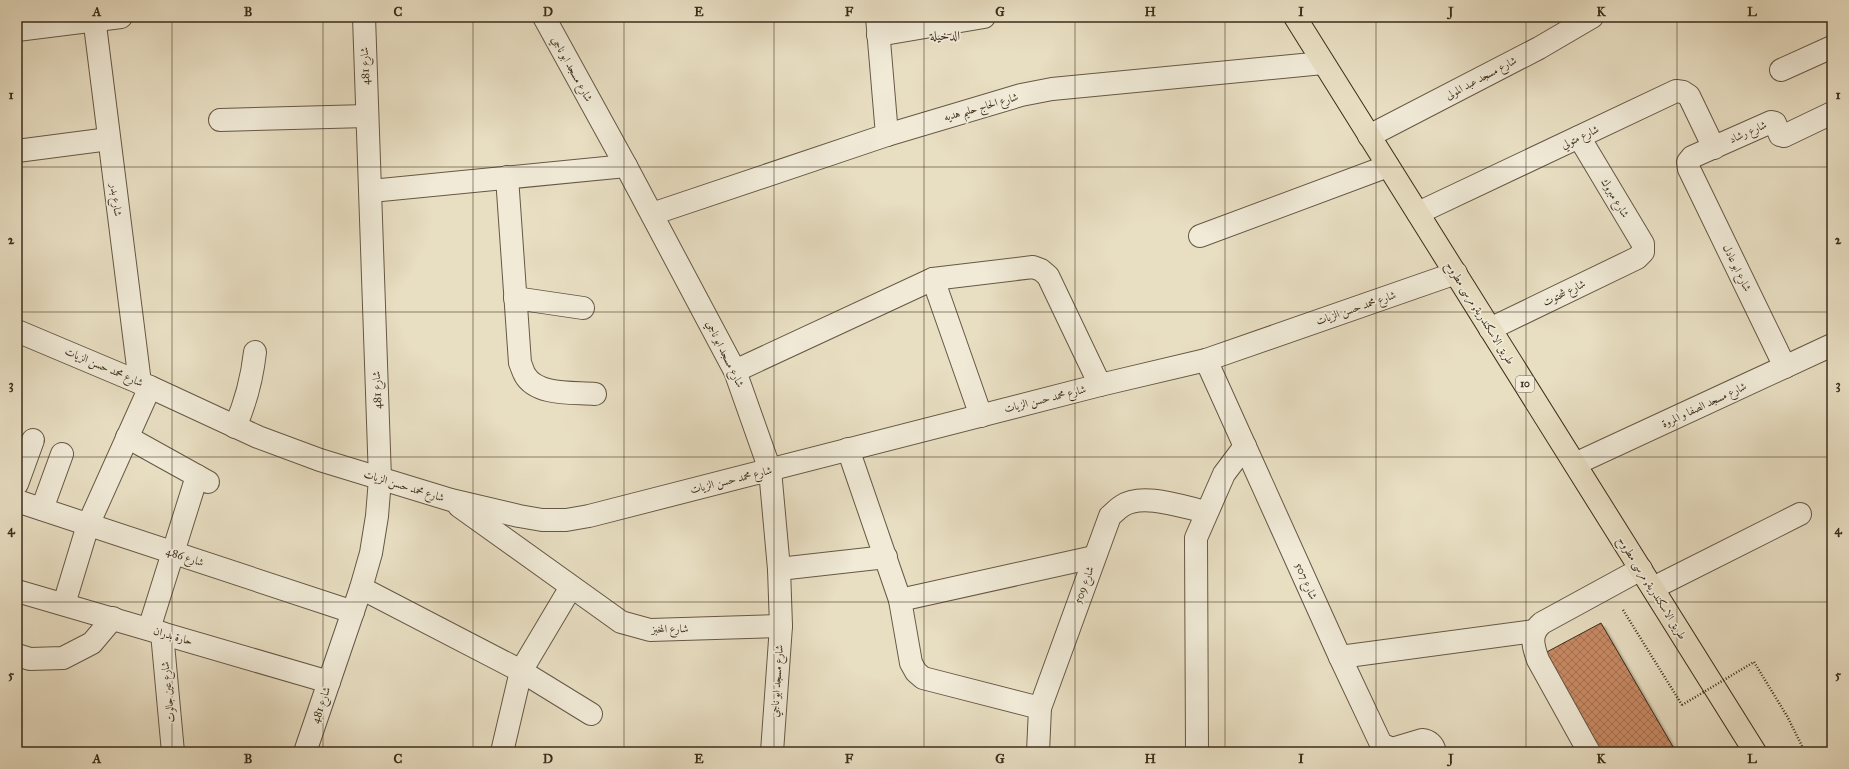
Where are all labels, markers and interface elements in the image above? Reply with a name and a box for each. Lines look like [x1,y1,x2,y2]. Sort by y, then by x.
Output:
text: A [92,4,102,20]
text: B [244,4,253,20]
text: C [394,4,403,20]
text: D [543,4,553,20]
text: E [694,4,704,20]
text: F [845,4,854,20]
text: G [995,4,1005,20]
text: H [1144,4,1156,20]
text: I [1298,4,1304,20]
text: J [1446,4,1454,20]
text: K [1596,4,1606,20]
text: L [1747,4,1757,20]
district label: الدخيلة [929,28,960,44]
street label: شارع مسجد ابو ناجي [546,34,595,105]
street label: شارع 481 [358,47,375,85]
street label: شارع مسجد عبد المولى [1443,54,1520,105]
text: 1 [8,87,14,103]
text: 1 [1835,87,1841,103]
street label: شارع الحاج حليم هديه [942,90,1021,128]
street label: شارع رشاد [1727,118,1770,149]
street label: شارع متولي [1559,123,1602,154]
street label: شارع مبروك [1596,176,1632,222]
street label: شارع بدر [104,182,124,218]
text: 2 [8,232,15,248]
text: 2 [1835,232,1842,248]
street label: شارع ابو عادل [1717,242,1754,295]
street label: طريق الاسكندرية, مرسى مطروح [1440,259,1517,369]
street label: شارع شحتوت [1541,277,1589,312]
street label: شارع محمد حسن الزيات [1314,288,1399,331]
street label: شارع مسجد ابو ناجي [701,318,747,391]
street label: شارع محمد حسن الزيات [62,345,145,392]
street label: شارع 481 [370,371,387,409]
road number: 10 [1516,376,1534,392]
text: 3 [8,377,14,393]
text: 3 [1835,377,1841,393]
street label: شارع مسجد الصفا و المروة [1660,380,1750,433]
street label: شارع محمد حسن الزيات [1003,383,1088,418]
street label: شارع محمد حسن الزيات [689,464,774,499]
street label: شارع محمد حسن الزيات [361,468,446,507]
text: 4 [7,522,15,538]
text: 4 [1834,522,1842,538]
street label: طريق الاسكندرية, مرسى مطروح [1612,534,1689,644]
street label: شارع 486 [163,545,206,572]
street label: شارع 507 [1289,561,1320,603]
street label: شارع 509 [1071,564,1100,607]
street label: شارع المخبز [650,622,689,639]
street label: حارة بدران [152,624,194,648]
street label: شارع مسجد ابو ناجي [768,644,789,718]
street label: شارع عين جالوت [158,660,181,723]
text: 5 [8,667,15,683]
text: 5 [1835,667,1842,683]
street label: شارع 481 [309,685,336,726]
text: A [92,751,102,767]
text: B [244,751,253,767]
text: C [394,751,403,767]
text: D [543,751,553,767]
text: E [694,751,704,767]
text: F [845,751,854,767]
text: G [995,751,1005,767]
text: H [1144,751,1156,767]
text: I [1298,751,1304,767]
text: J [1446,751,1454,767]
text: K [1596,751,1606,767]
text: L [1747,751,1757,767]

